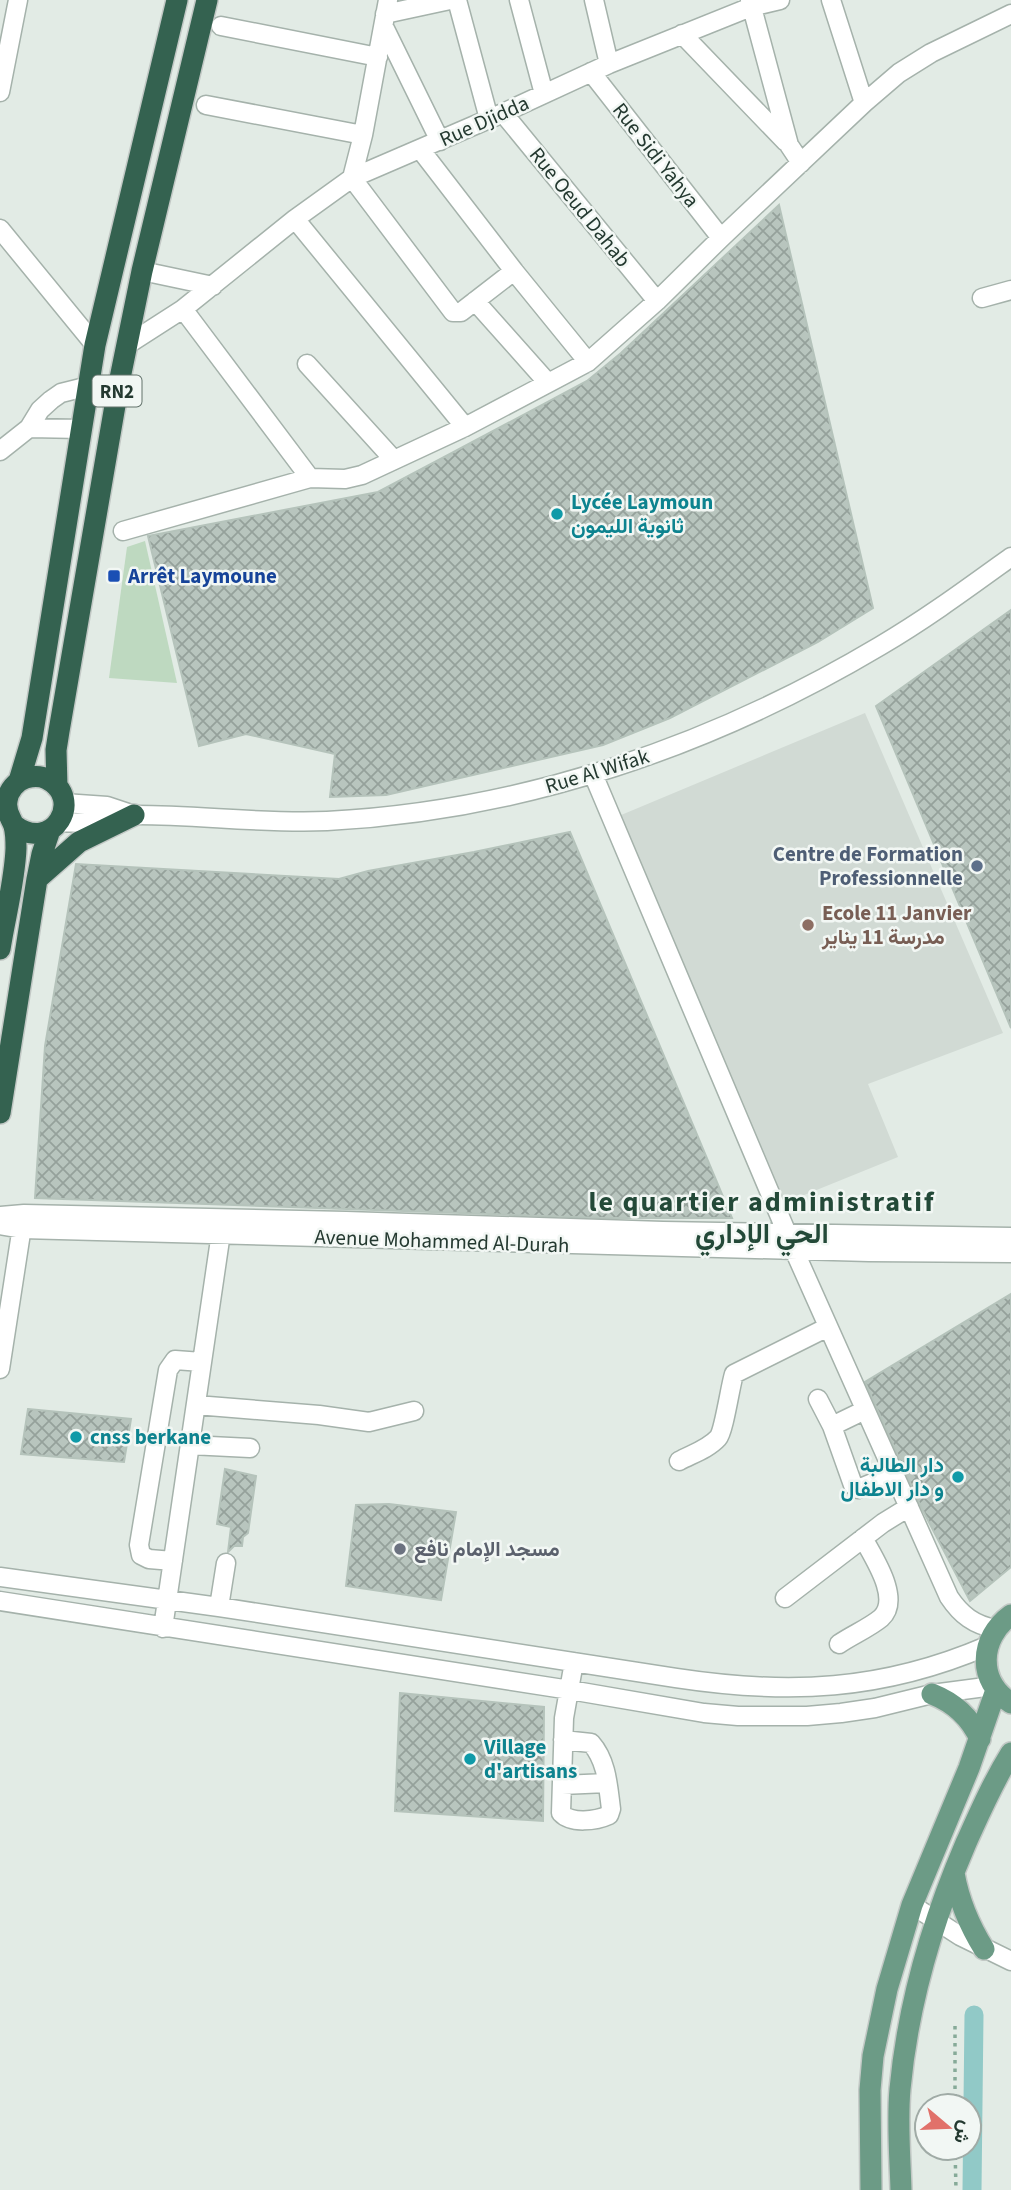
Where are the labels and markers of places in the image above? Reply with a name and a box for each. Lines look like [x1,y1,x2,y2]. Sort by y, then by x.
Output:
place label: Lycée Laymoun ثانوية الليمون [571,487,713,541]
marker: Lycée Laymoun ثانوية الليمون [549,506,565,522]
place label: Arrêt Laymoune [127,561,277,591]
marker: Arrêt Laymoune [106,568,122,584]
place label: Centre de Formation Professionnelle [773,839,963,893]
marker: Centre de Formation Professionnelle [969,858,985,874]
place label: Ecole 11 Janvier مدرسة 11 يناير [821,898,972,952]
marker: Ecole 11 Janvier مدرسة 11 يناير [800,917,816,933]
place label: cnss berkane [90,1422,211,1452]
marker: cnss berkane [68,1429,84,1445]
place label: دار الطالبة و دار الاطفال [840,1450,944,1504]
marker: دار الطالبة و دار الاطفال [950,1469,966,1485]
place label: مسجد الإمام نافع [414,1534,560,1564]
marker: مسجد الإمام نافع [392,1541,408,1557]
place label: Village d'artisans [483,1732,577,1786]
marker: Village d'artisans [462,1751,478,1767]

